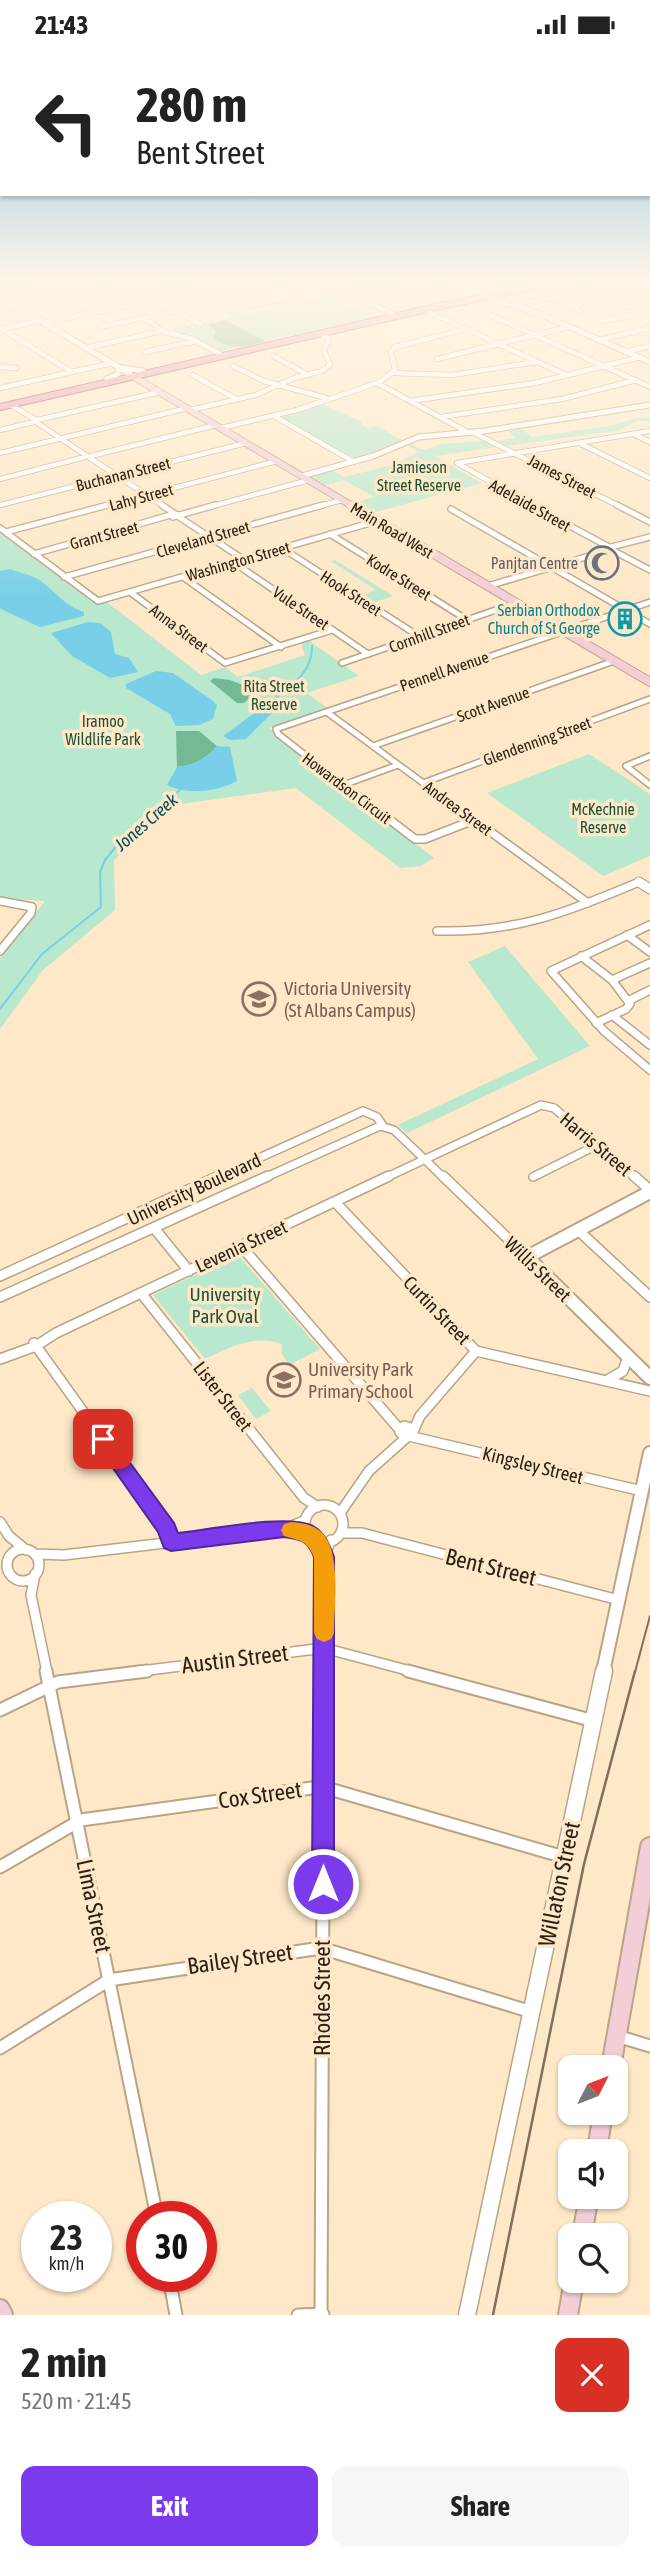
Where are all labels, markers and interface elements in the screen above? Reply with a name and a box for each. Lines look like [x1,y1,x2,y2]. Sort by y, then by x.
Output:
text: 21:43 [35,10,89,40]
text: 280 m [136,76,247,132]
icon: left [21,77,112,168]
text: Bent Street [136,134,265,171]
street label: James Street [525,451,599,502]
street label: Buchanan Street [74,453,172,494]
park label: Jamieson Street Reserve [377,458,461,494]
street label: Adelaide Street [486,475,574,535]
street label: Lahy Street [107,480,175,515]
street label: Main Road West [347,498,437,562]
street label: Grant Street [68,517,141,553]
street label: Cleveland Street [154,517,252,561]
street label: Washington Street [184,537,293,585]
mosque icon: Panjtan Centre [583,544,621,582]
street label: Kodre Street [364,550,435,604]
place label: Panjtan Centre [491,554,578,573]
street label: Hook Street [317,567,385,619]
street label: Vule Street [269,583,333,634]
street label: Anna Street [146,600,212,656]
building icon: Serbian Orthodox Church of St George [606,600,644,638]
place label: Serbian Orthodox Church of St George [488,601,601,638]
street label: Cornhill Street [386,610,472,656]
street label: Pennell Avenue [397,647,491,695]
park label: Rita Street Reserve [243,677,305,713]
street label: Scott Avenue [454,683,532,725]
park label: Iramoo Wildlife Park [65,712,141,748]
street label: Glendenning Street [481,713,594,770]
street label: Howardson Circuit [299,749,395,827]
street label: Andrea Street [420,777,496,839]
water label: Jones Creek [109,788,183,856]
park label: McKechnie Reserve [571,800,635,836]
place label: Victoria University (St Albans Campus) [284,977,416,1021]
school or university icon: Victoria University (St Albans Campus) [240,980,278,1018]
street label: Harris Street [556,1108,636,1180]
street label: University Boulevard [124,1148,264,1230]
street label: Levenia Street [192,1215,290,1277]
street label: Willis Street [500,1232,576,1306]
street label: Curtin Street [399,1271,475,1349]
park label: University Park Oval [189,1283,261,1327]
street label: Lister Street [189,1357,257,1435]
place label: University Park Primary School [308,1358,414,1402]
school or university icon: University Park Primary School [265,1361,303,1399]
pin [73,1409,133,1469]
icon: arrive [84,1420,122,1458]
street label: Kingsley Street [480,1442,586,1488]
street label: Bent Street [443,1543,539,1591]
street label: Austin Street [180,1640,290,1678]
street label: Cox Street [217,1776,303,1814]
street label: Willaton Street [533,1819,585,1949]
position arrow [286,1847,360,1921]
street label: Lima Street [71,1857,117,1955]
street label: Bailey Street [186,1939,294,1979]
street label: Rhodes Street [309,1940,335,2056]
north arrow [558,2055,628,2125]
map controls [558,2055,628,2293]
button: sound [558,2139,628,2209]
speed limit sign: 30 [126,2201,217,2292]
text: 23 [50,2217,83,2257]
button: search [558,2223,628,2293]
text: km/h [49,2253,84,2274]
text: 2 min [21,2338,107,2386]
button: close [555,2338,629,2412]
text: 520 m · 21:45 [21,2388,132,2414]
button: Exit [21,2466,318,2546]
button: Share [332,2466,629,2546]

